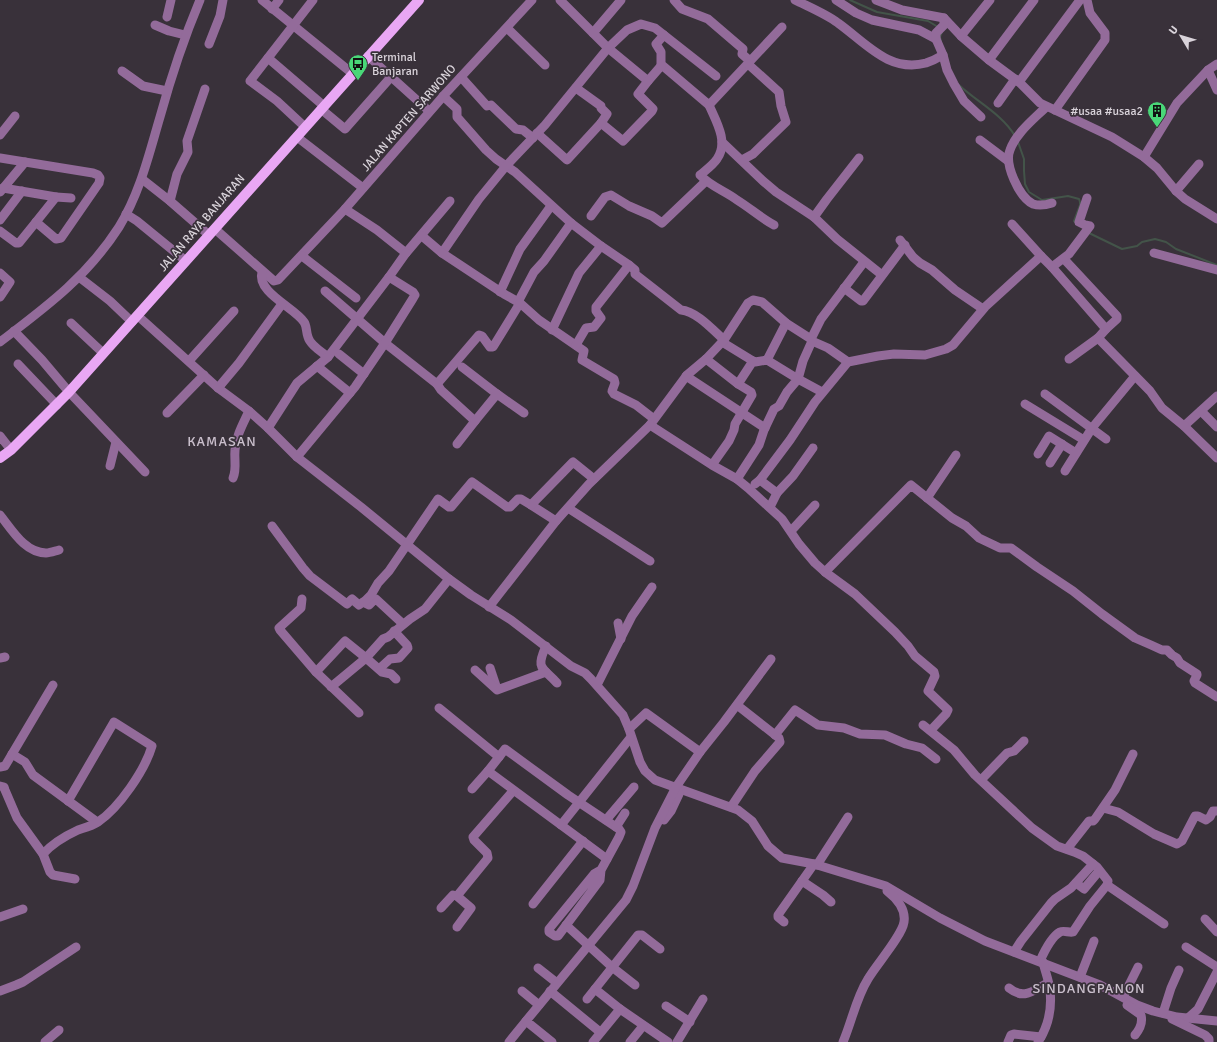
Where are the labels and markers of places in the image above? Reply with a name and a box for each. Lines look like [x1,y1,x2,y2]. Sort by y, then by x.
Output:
place label: Terminal Banjaran [372,50,418,79]
bus stop icon: Terminal Banjaran [347,53,369,81]
building icon: #usaa #usaa2 [1146,100,1168,128]
place label: #usaa #usaa2 [1070,104,1143,119]

